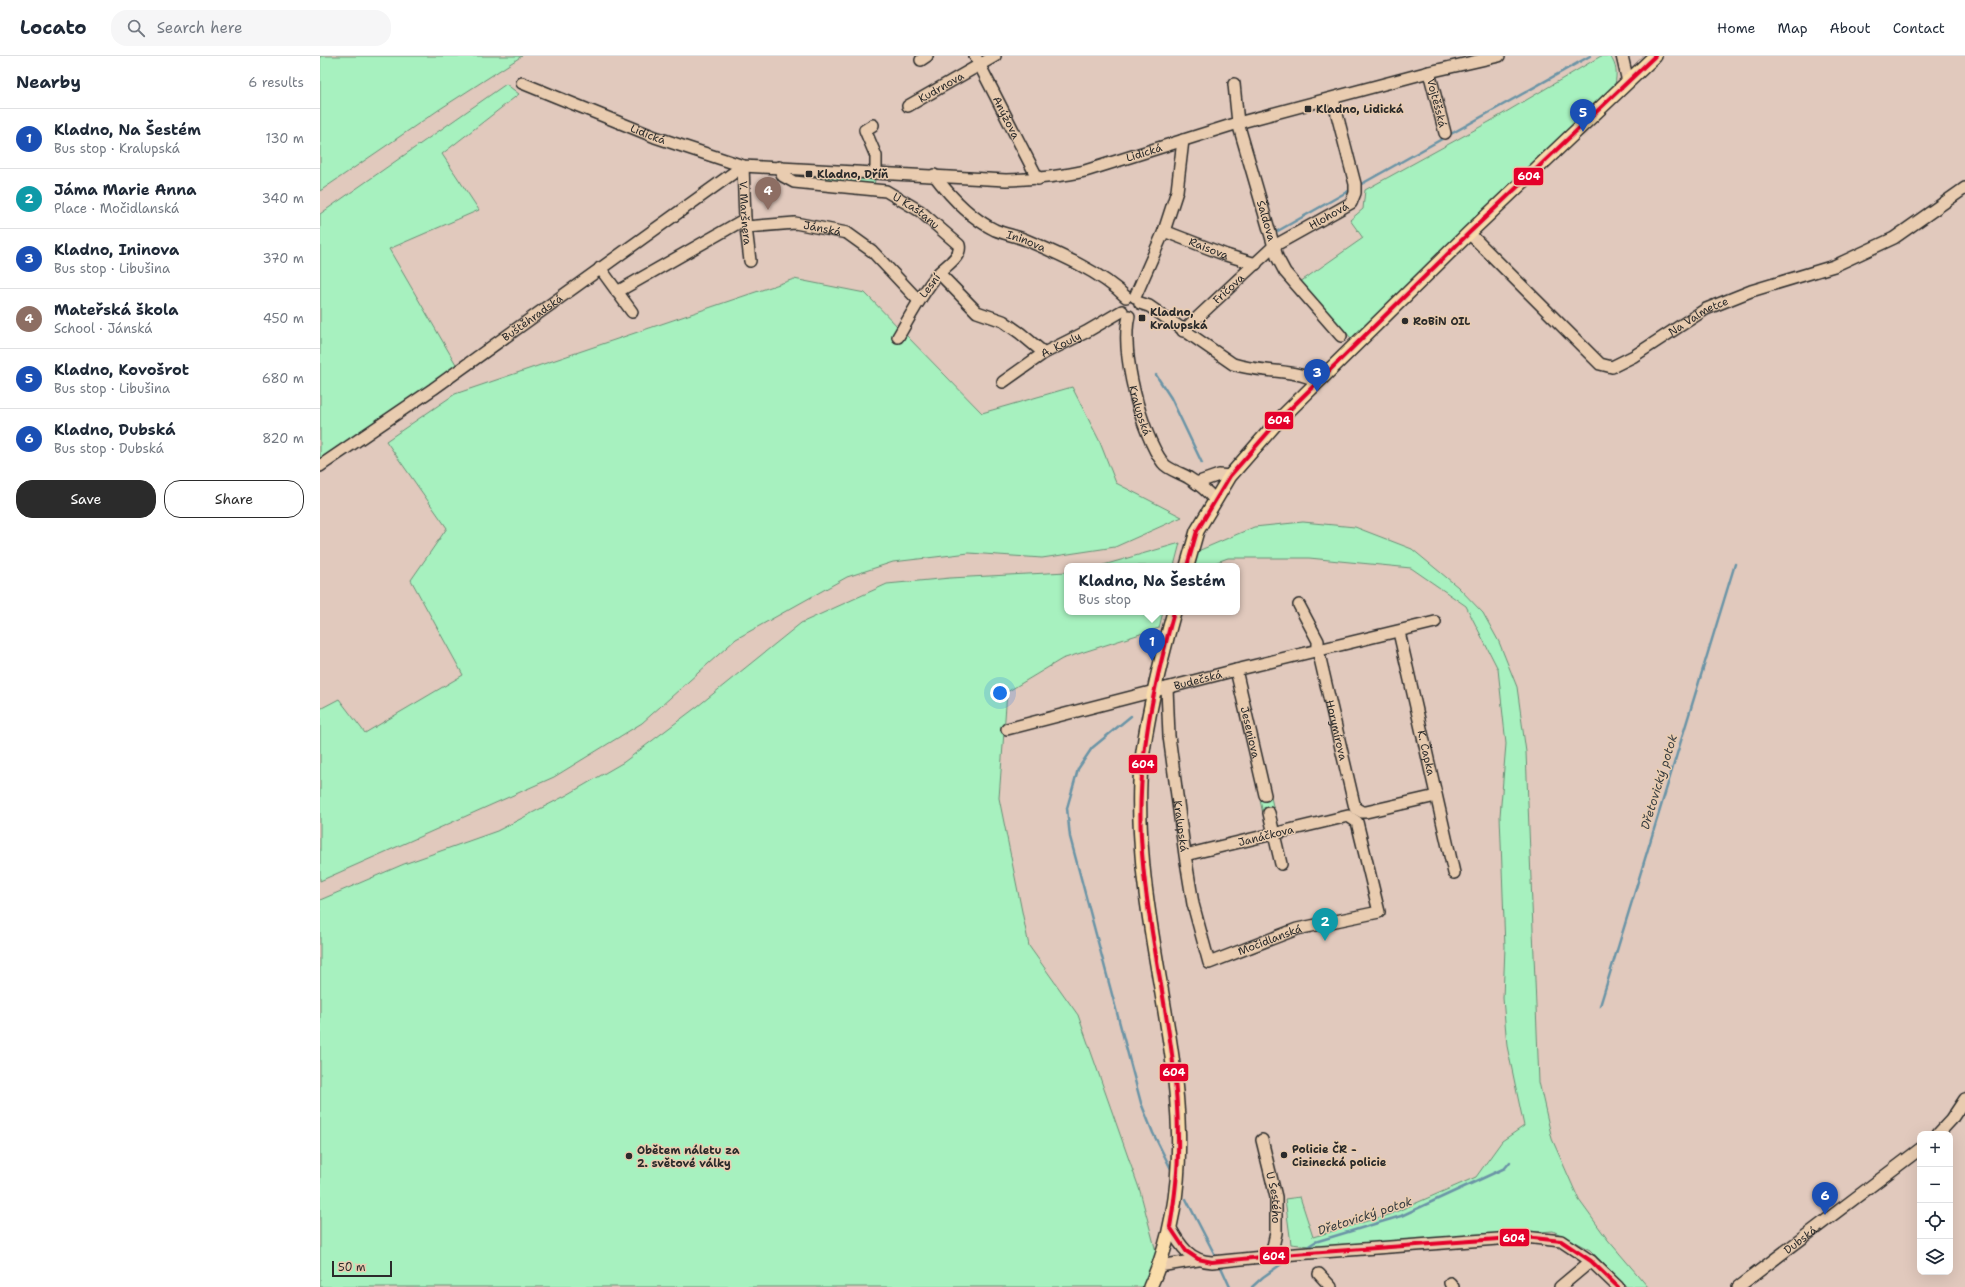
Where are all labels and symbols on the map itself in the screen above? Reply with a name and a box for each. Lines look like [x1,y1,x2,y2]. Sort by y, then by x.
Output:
street label: Kudrnova [915,68,967,106]
street label: Vojtěšská [1424,77,1451,129]
street label: Anýžova [989,93,1024,141]
pin: 5 [1570,99,1596,132]
place label: Kladno, Lidická [1316,102,1404,117]
marker: Kladno, Lidická [1303,104,1313,114]
street label: Lidická [628,120,668,148]
street label: Lidická [1124,140,1164,165]
place label: Kladno, Dříň [817,167,889,182]
line badge: 604 [1513,167,1544,186]
marker: Kladno, Dříň [804,169,814,179]
text: 604 [1517,169,1541,184]
pin: 4 [755,177,781,210]
street label: V. Maršnera [736,181,756,246]
street label: U Kaštanu [890,189,943,232]
street label: Šaldova [1253,198,1280,243]
street label: Hlohová [1306,198,1351,233]
street label: Jánská [802,217,843,239]
street label: Ininova [1005,227,1048,255]
street label: Raisova [1187,234,1231,263]
street label: Fričova [1209,270,1247,307]
street label: Lesní [916,271,944,301]
street label: Buštěhradská [499,291,566,345]
street label: Na Valmetce [1665,293,1730,339]
place label: Kladno, Kralupská [1150,305,1208,333]
marker: Kladno, Kralupská [1137,313,1147,323]
place label: RoBiN OIL [1413,314,1470,329]
marker: RoBiN OIL [1400,316,1410,326]
street label: A. Kouly [1038,328,1084,361]
pin: 3 [1304,359,1330,392]
street label: Kralupská [1126,384,1155,438]
line badge: 604 [1264,411,1294,430]
text: 604 [1267,413,1291,428]
pin: 1 [1139,628,1165,661]
street label: Budečská [1172,666,1224,693]
your location [990,683,1010,703]
street label: Horymírova [1322,698,1351,762]
street label: Jeseniova [1237,705,1264,760]
street label: K. Čapka [1414,729,1439,777]
water label: Dřetovický potok [1637,732,1681,831]
line badge: 604 [1128,754,1158,774]
text: 604 [1131,757,1155,772]
street label: Kralupská [1170,800,1192,853]
street label: Janáčkova [1237,822,1296,850]
pin: 2 [1312,908,1338,941]
street label: Močidlanská [1236,921,1303,959]
line badge: 604 [1159,1063,1189,1082]
text: 604 [1162,1065,1186,1080]
place label: Policie ČR - Cizinecká policie [1292,1141,1387,1170]
place label: Obětem náletu za 2. světové války [637,1143,740,1171]
marker: Policie ČR - Cizinecká policie [1279,1150,1289,1160]
marker: Obětem náletu za 2. světové války [624,1151,634,1161]
street label: U Šestého [1263,1170,1284,1224]
pin: 6 [1812,1182,1838,1215]
water label: Dřetovický potok [1316,1193,1414,1239]
street label: Dubská [1780,1222,1820,1257]
line badge: 604 [1499,1228,1530,1247]
text: 604 [1502,1231,1526,1246]
line badge: 604 [1259,1246,1290,1265]
text: 604 [1262,1249,1286,1264]
scale bar [332,1259,392,1278]

